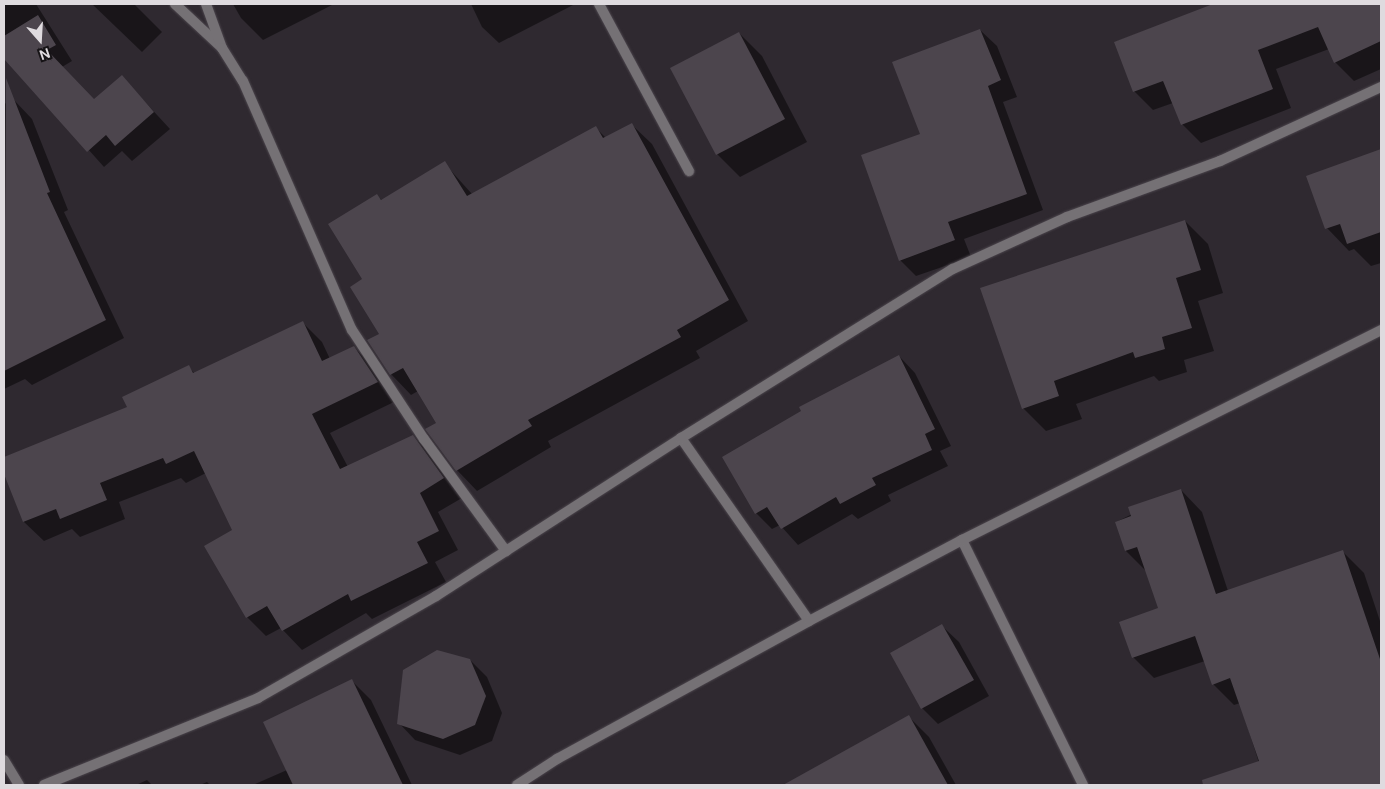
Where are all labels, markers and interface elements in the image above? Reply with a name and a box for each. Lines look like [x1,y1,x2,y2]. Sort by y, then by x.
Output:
north arrow [15,15,65,65]
text: N [37,44,53,64]

